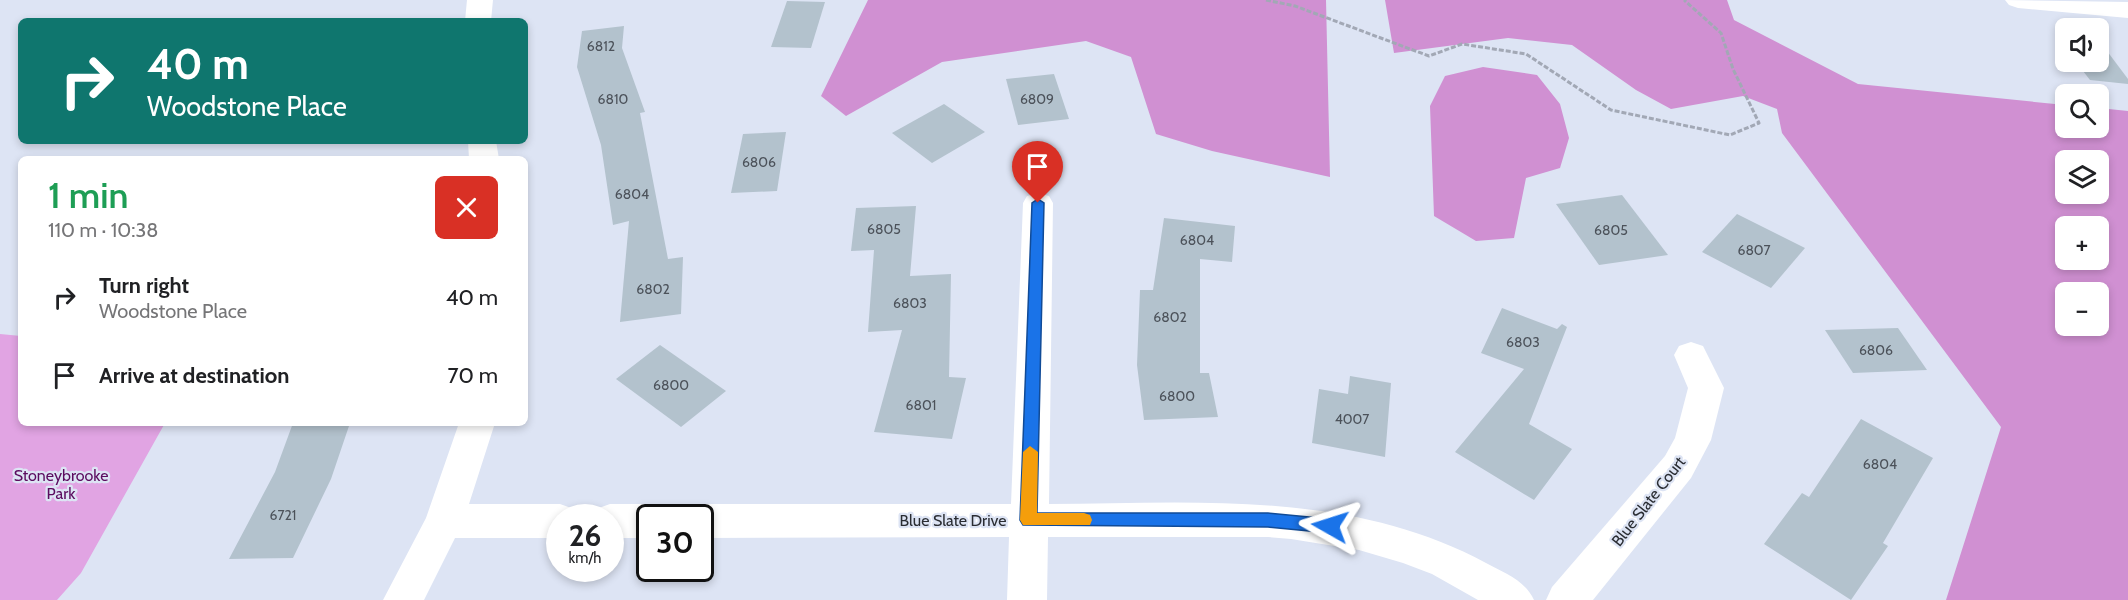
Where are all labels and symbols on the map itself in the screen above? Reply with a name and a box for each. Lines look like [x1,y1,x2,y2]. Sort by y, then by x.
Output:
house number: 6812 [587,37,615,55]
house number: 6810 [598,90,629,108]
house number: 6809 [1020,90,1054,108]
pin [1012,141,1063,203]
house number: 6806 [742,153,776,171]
house number: 6804 [615,185,649,203]
house number: 6805 [867,220,901,238]
house number: 6805 [1594,221,1628,239]
house number: 6804 [1180,231,1214,249]
house number: 6807 [1737,241,1771,259]
house number: 6802 [636,280,670,298]
house number: 6803 [893,294,927,312]
house number: 6802 [1153,308,1187,326]
house number: 6803 [1506,333,1540,351]
house number: 6806 [1859,341,1893,359]
house number: 6800 [653,376,689,394]
house number: 6800 [1159,387,1195,405]
house number: 6801 [906,396,936,414]
house number: 4007 [1335,410,1369,428]
street label: Blue Slate Court [1608,452,1690,550]
house number: 6804 [1863,455,1897,473]
park label: Stoneybrooke Park [14,466,108,503]
position arrow [1298,494,1362,558]
speed limit sign: 30 [636,504,714,582]
house number: 6721 [270,506,296,524]
street label: Blue Slate Drive [900,511,1006,530]

